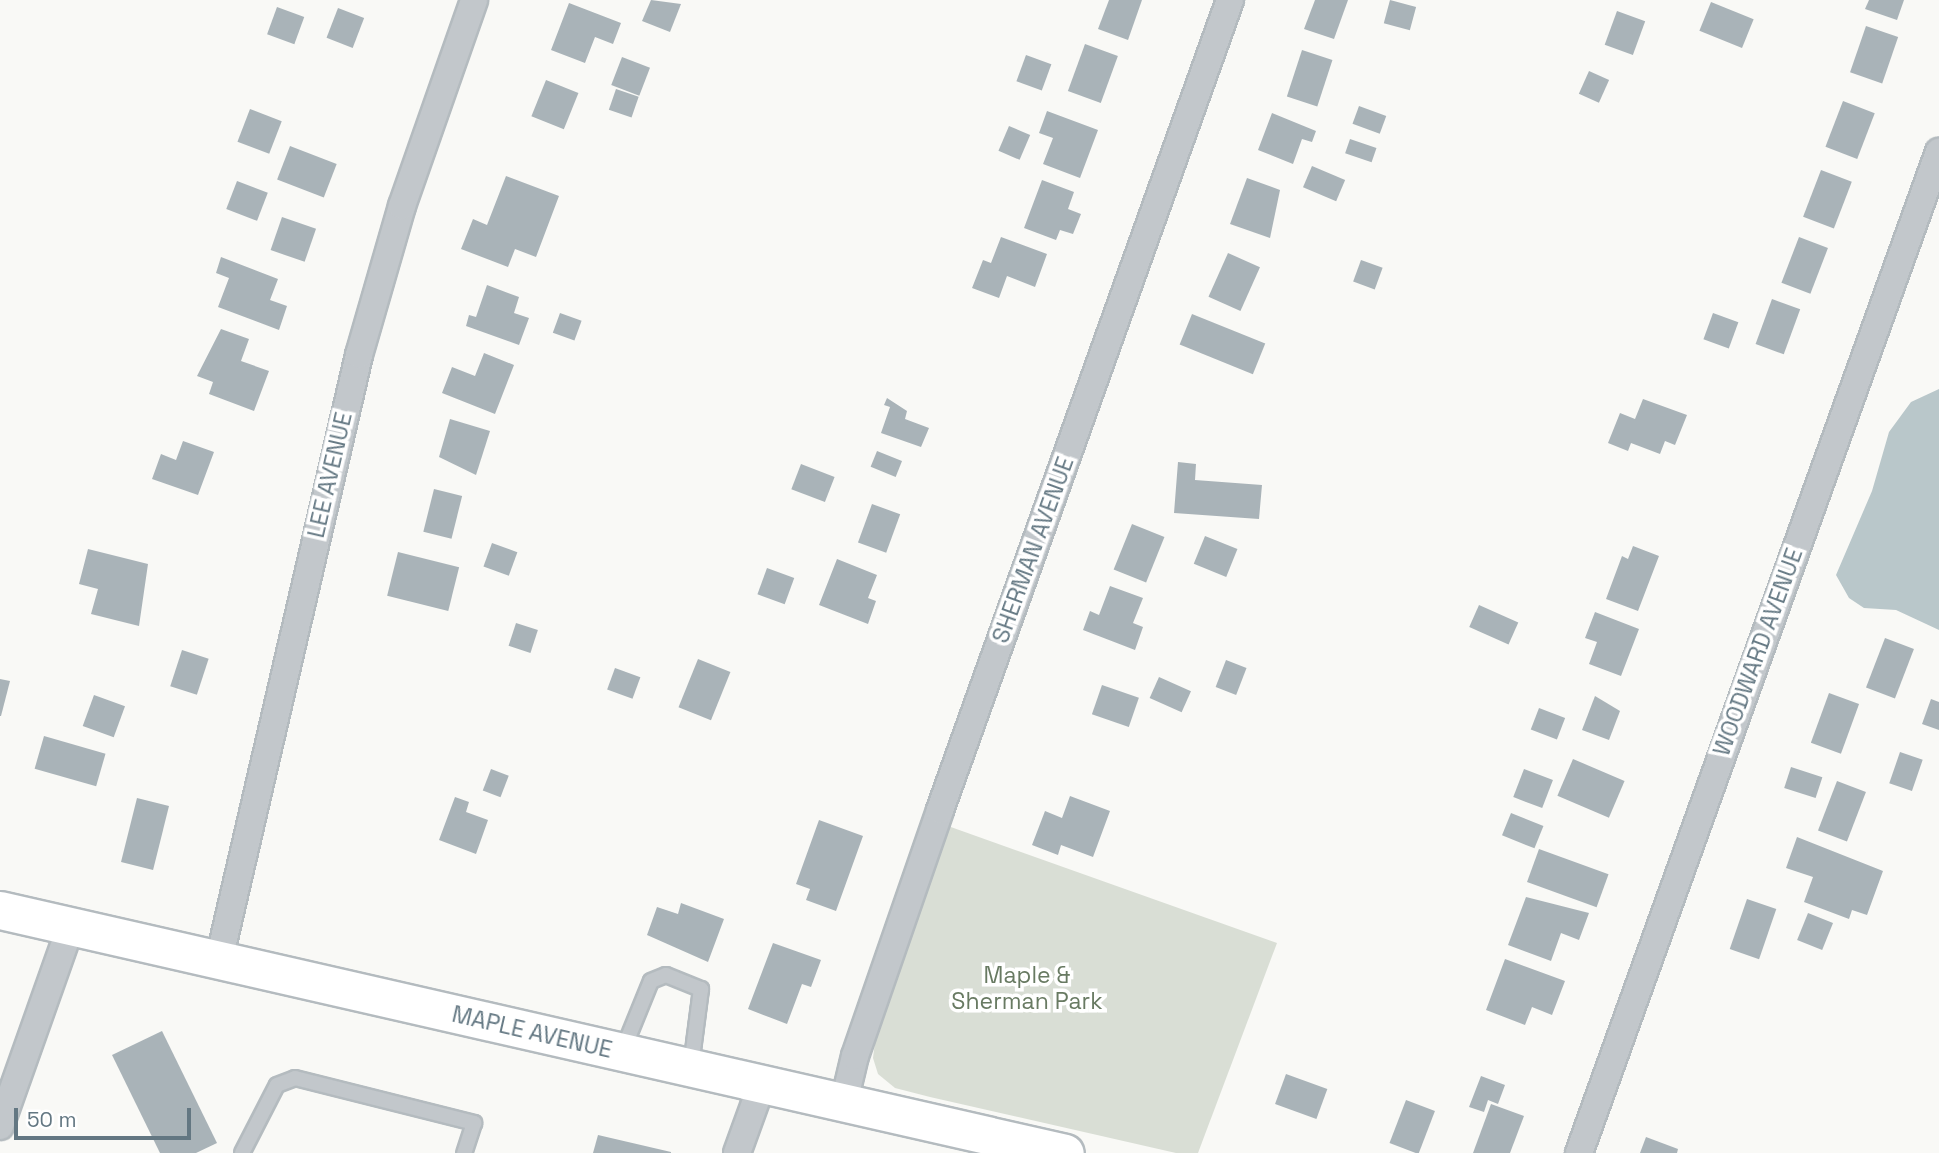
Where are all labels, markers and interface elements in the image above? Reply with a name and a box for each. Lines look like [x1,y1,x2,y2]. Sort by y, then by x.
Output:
street label: LEE AVENUE [302,409,358,541]
street label: SHERMAN AVENUE [986,453,1080,647]
street label: WOODWARD AVENUE [1708,544,1808,760]
park label: Maple & Sherman Park [951,961,1103,1015]
street label: MAPLE AVENUE [449,1000,615,1064]
scale bar [18,1094,194,1138]
text: 50 m [27,1106,77,1133]

